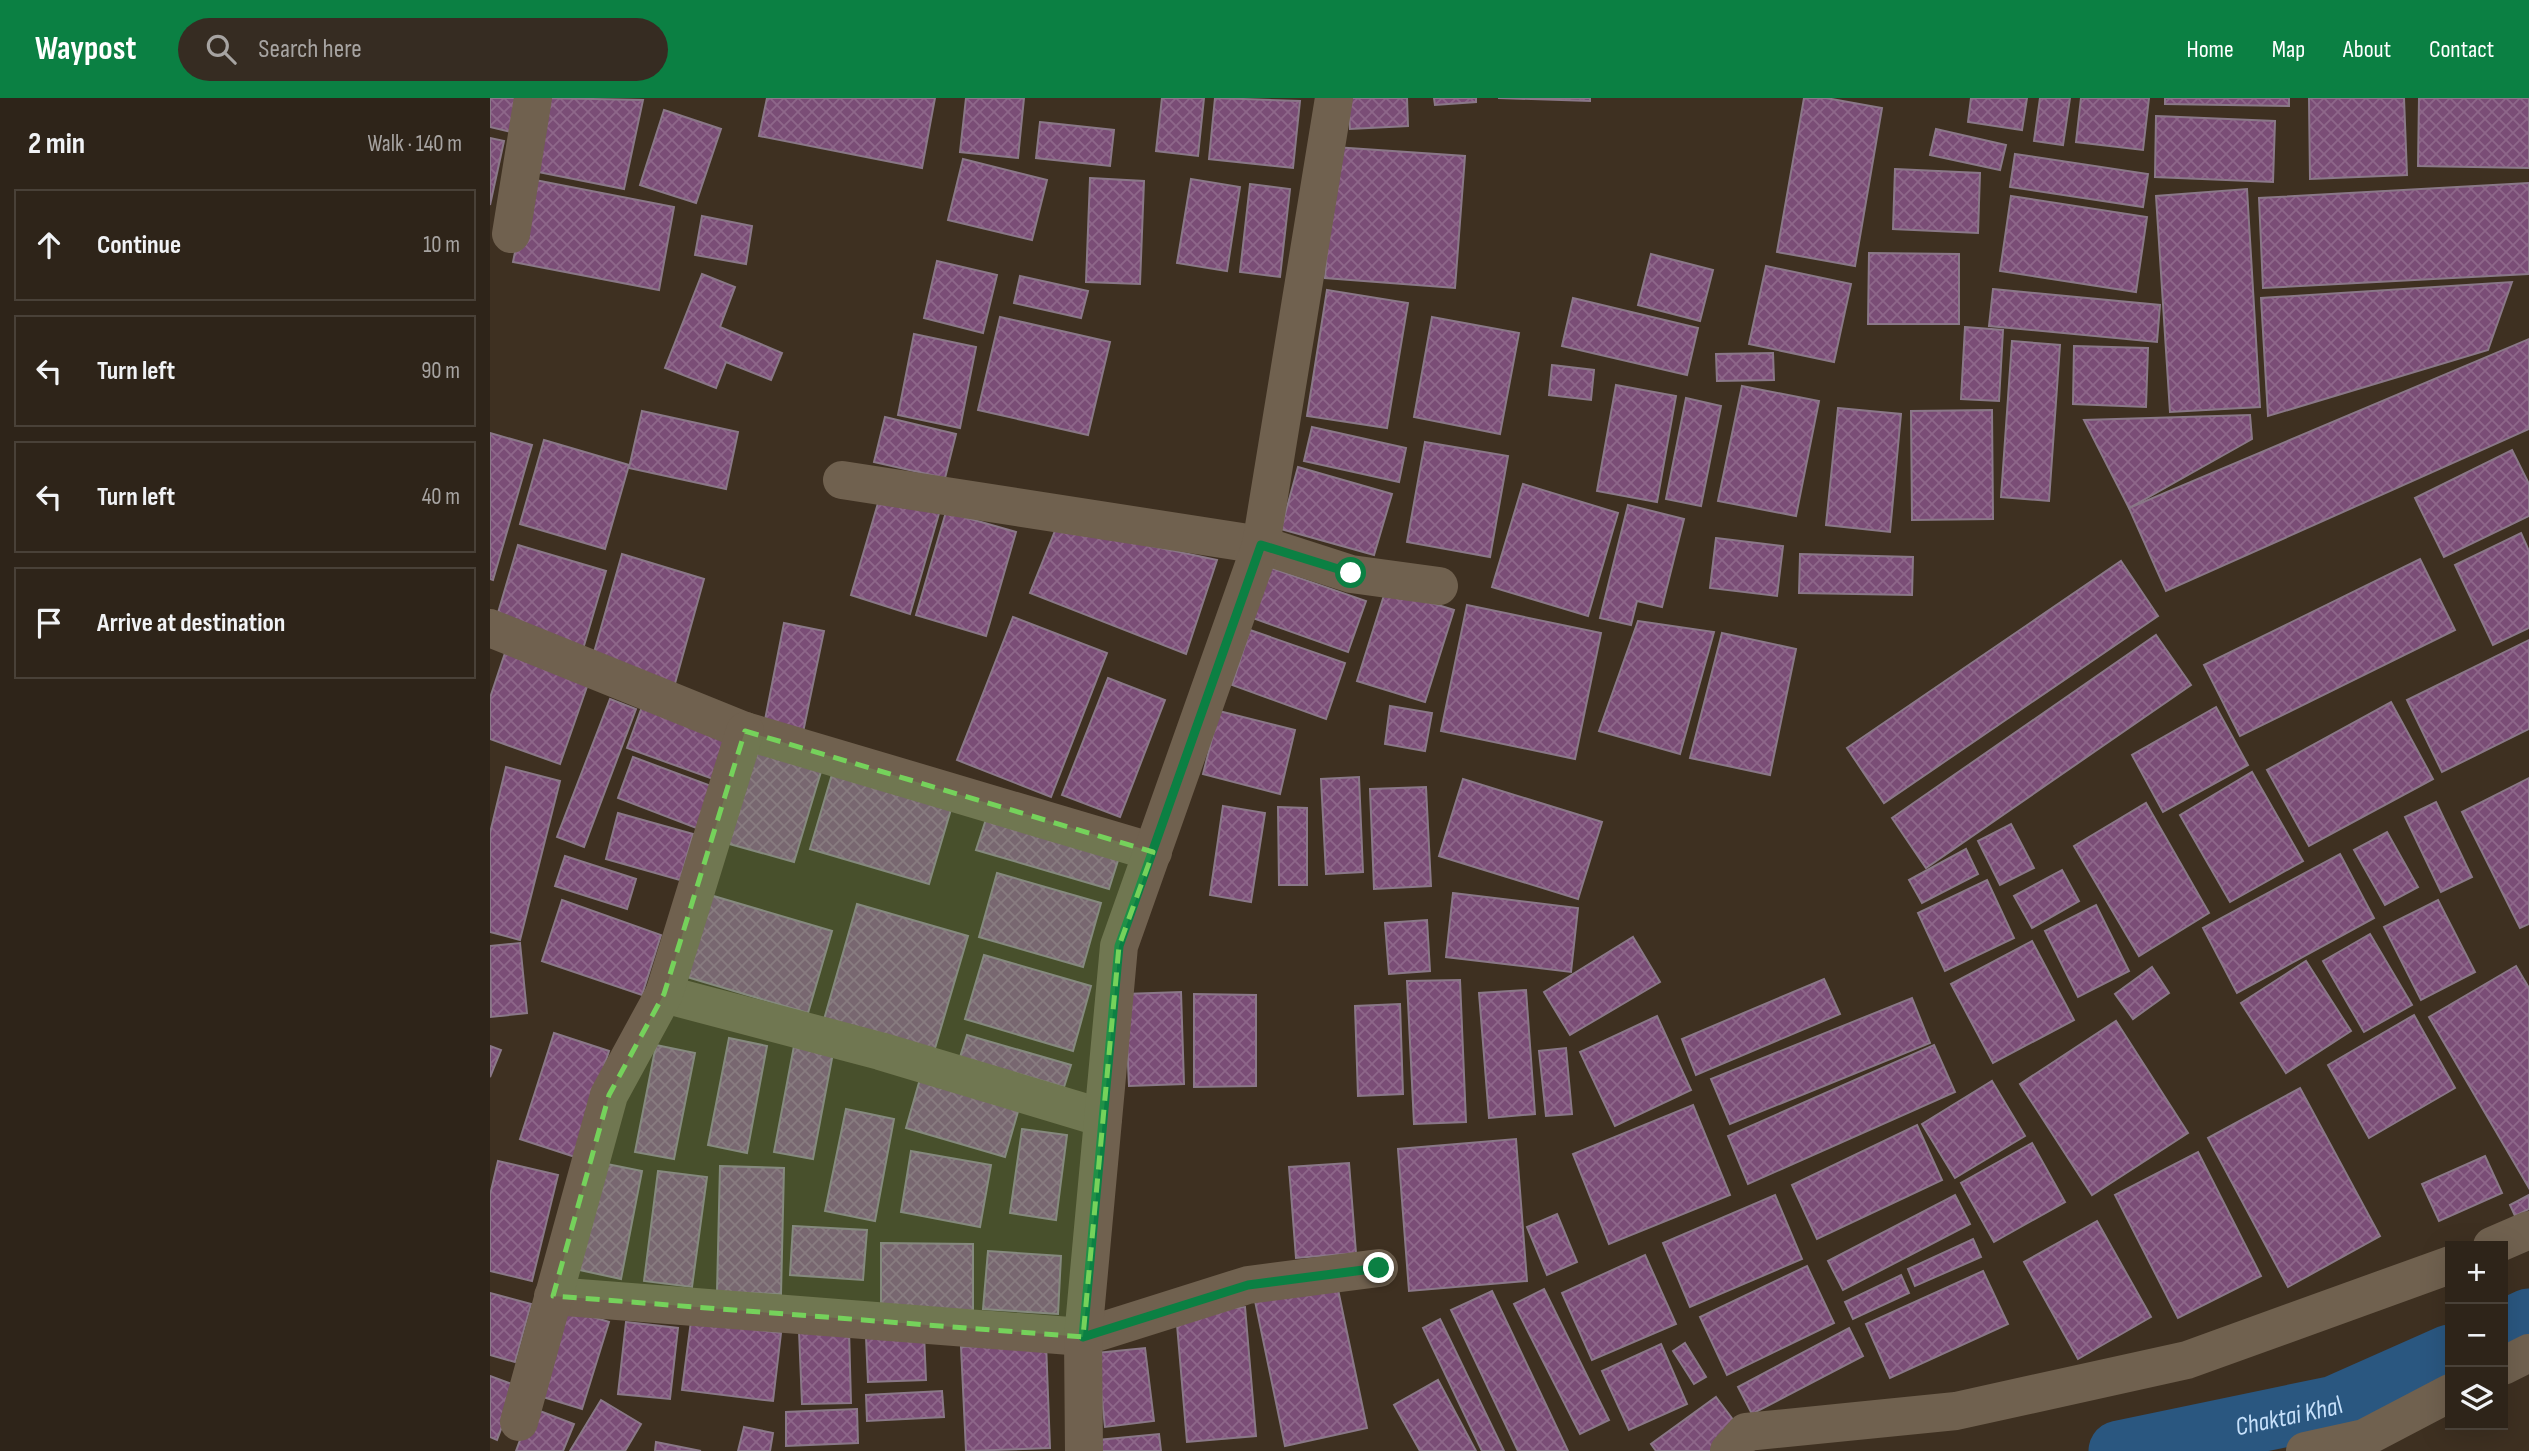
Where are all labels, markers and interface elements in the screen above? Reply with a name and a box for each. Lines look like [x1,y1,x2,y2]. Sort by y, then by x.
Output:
search box [178,18,668,81]
text: Waypost [35,29,136,69]
icon: search [202,30,240,68]
text: Search here [258,34,362,65]
text: Home [2186,35,2234,64]
text: Map [2272,35,2305,64]
text: About [2343,35,2391,64]
text: Contact [2429,35,2494,64]
text: 2 min [28,126,85,162]
text: Walk · 140 m [367,130,462,158]
icon: ahead [30,226,68,264]
text: Continue [97,230,181,261]
text: 10 m [423,231,460,259]
icon: left [30,352,68,390]
text: Turn left [97,356,175,387]
text: 90 m [421,357,460,385]
icon: left [30,478,68,516]
text: Turn left [97,482,175,513]
text: 40 m [422,483,460,511]
route start [1335,557,1366,588]
icon: arrive [30,604,68,642]
text: Arrive at destination [97,608,285,639]
map controls [2445,1241,2508,1430]
button: + [2445,1241,2508,1304]
route end [1363,1252,1394,1283]
button: − [2445,1304,2508,1367]
button: layers [2445,1367,2508,1430]
water label: Chaktai Khal [2233,1390,2349,1443]

